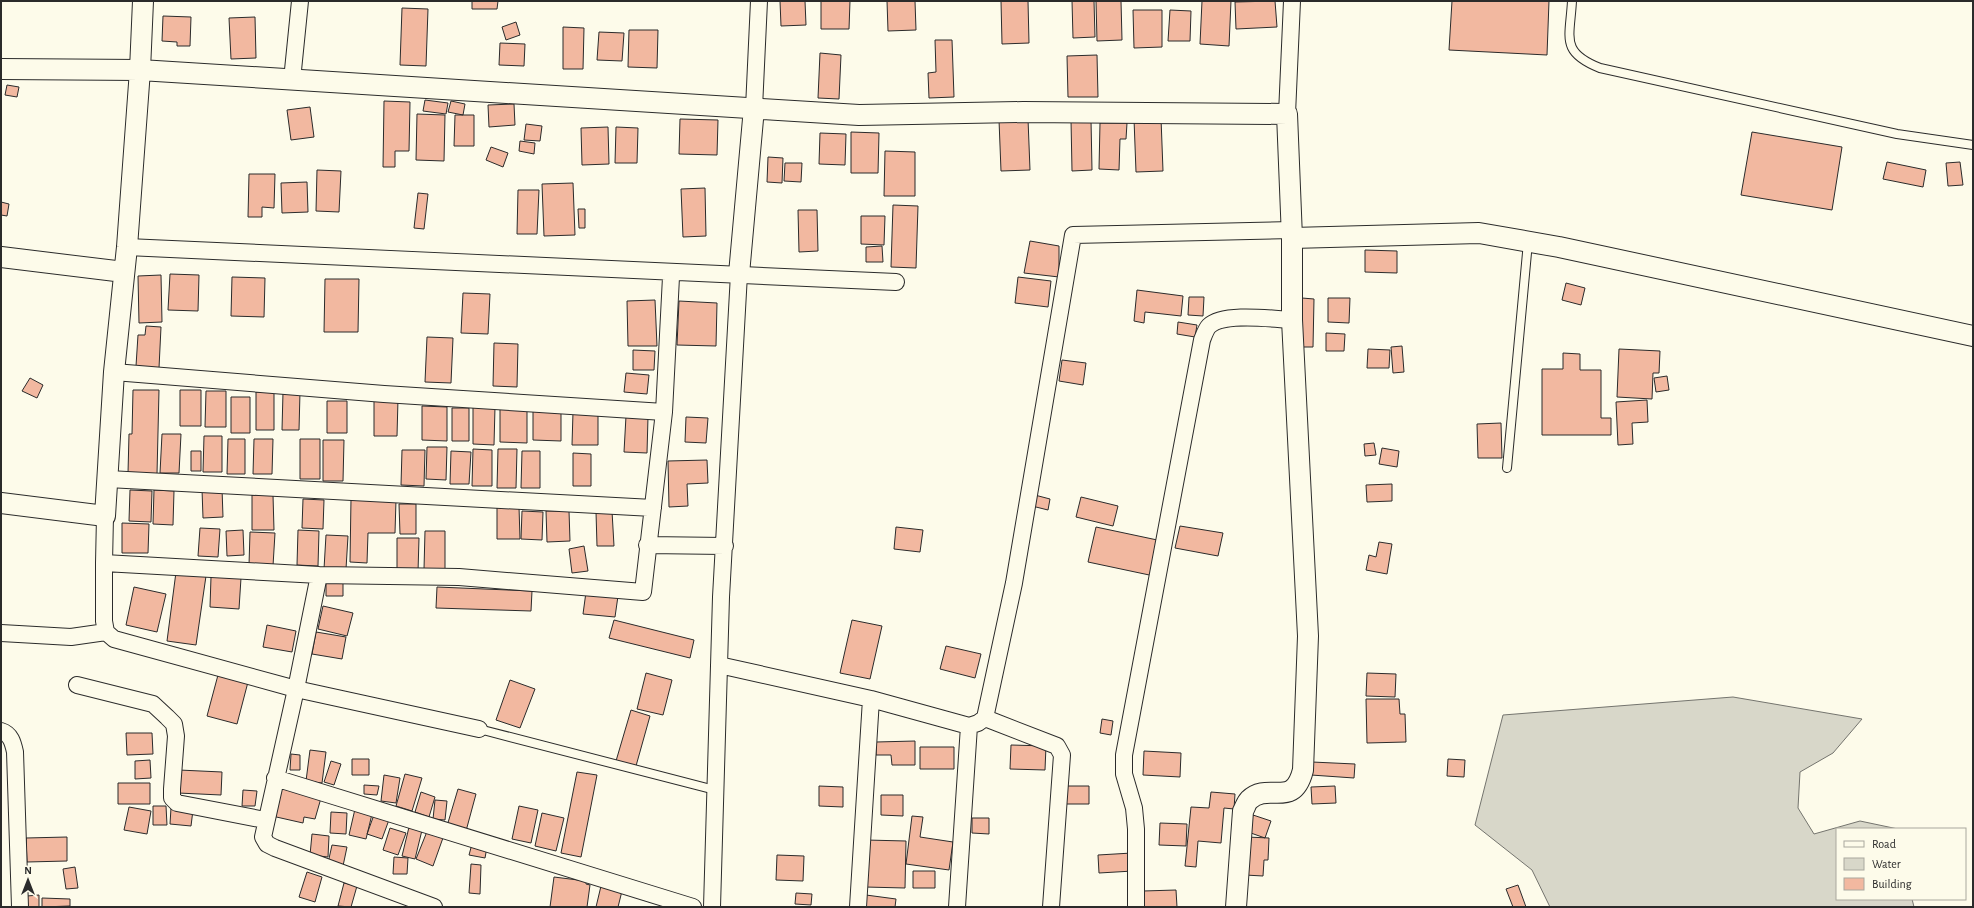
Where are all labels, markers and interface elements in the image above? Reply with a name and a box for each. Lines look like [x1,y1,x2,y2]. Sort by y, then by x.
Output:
legend [1836,828,1966,900]
text: Road [1872,838,1896,850]
text: Water [1872,858,1901,870]
north arrow [8,860,48,900]
text: N [24,865,32,876]
text: Building [1872,878,1912,890]

